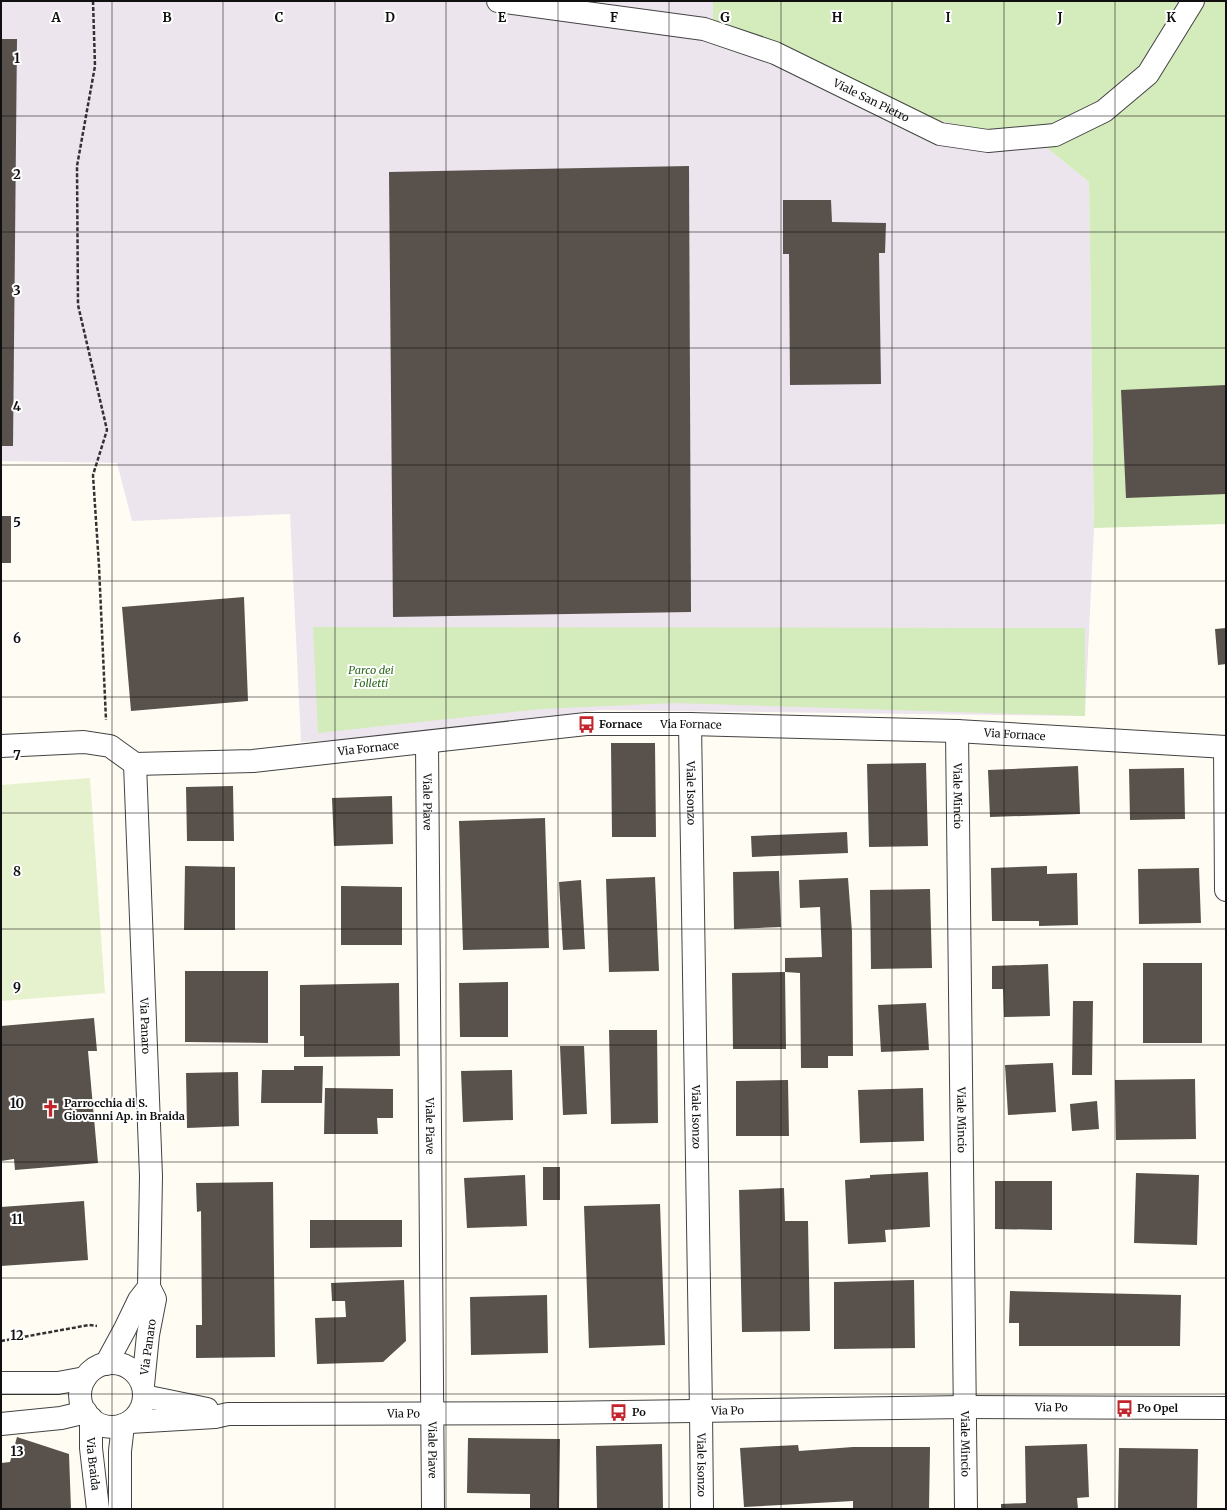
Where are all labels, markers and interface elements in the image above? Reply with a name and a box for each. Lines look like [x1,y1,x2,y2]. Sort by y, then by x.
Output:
text: A [50,9,61,26]
text: B [162,9,172,26]
text: C [275,9,284,26]
text: D [385,9,395,26]
text: E [498,9,507,26]
text: F [610,9,618,26]
text: G [720,9,730,26]
text: H [832,9,843,26]
text: I [945,9,951,26]
text: J [1056,9,1063,26]
text: K [1166,9,1176,26]
text: 1 [14,50,20,67]
street label: Viale San Pietro [830,75,912,125]
text: 2 [13,166,21,183]
text: 3 [13,282,21,299]
text: 4 [13,398,22,415]
text: 5 [13,514,21,531]
text: 6 [13,630,21,647]
park label: Parco dei Folletti [348,663,394,690]
bus stop icon: Fornace [576,714,596,734]
place label: Fornace [599,717,642,731]
street label: Via Fornace [659,717,722,732]
street label: Via Fornace [983,726,1046,743]
street label: Via Fornace [336,738,400,759]
text: 7 [13,747,21,764]
street label: Viale Isonzo [684,760,699,826]
street label: Viale Mincio [950,762,965,830]
street label: Viale Piave [420,773,435,831]
text: 8 [13,863,21,880]
text: 9 [13,979,21,996]
street label: Via Panaro [137,996,153,1055]
street label: Viale Isonzo [689,1084,704,1150]
street label: Viale Mincio [954,1086,969,1154]
text: 10 [10,1095,24,1112]
place label: Parrocchia di S. Giovanni Ap. in Braida [64,1096,185,1123]
street label: Viale Piave [423,1096,437,1155]
church icon: Parrocchia di S. Giovanni Ap. in Braida [41,1099,61,1119]
text: 11 [11,1211,23,1228]
street label: Via Panaro [137,1318,159,1377]
text: 12 [10,1327,24,1344]
bus stop icon: Po Opel [1114,1398,1134,1418]
street label: Via Po [1034,1400,1068,1414]
place label: Po Opel [1137,1401,1179,1415]
bus stop icon: Po [609,1402,629,1422]
street label: Via Po [710,1403,744,1418]
place label: Po [632,1405,646,1419]
street label: Via Po [386,1406,420,1421]
street label: Viale Mincio [958,1410,973,1478]
street label: Viale Piave [425,1420,440,1479]
street label: Viale Isonzo [694,1432,709,1498]
street label: Via Braida [84,1436,103,1491]
text: 13 [10,1443,24,1460]

